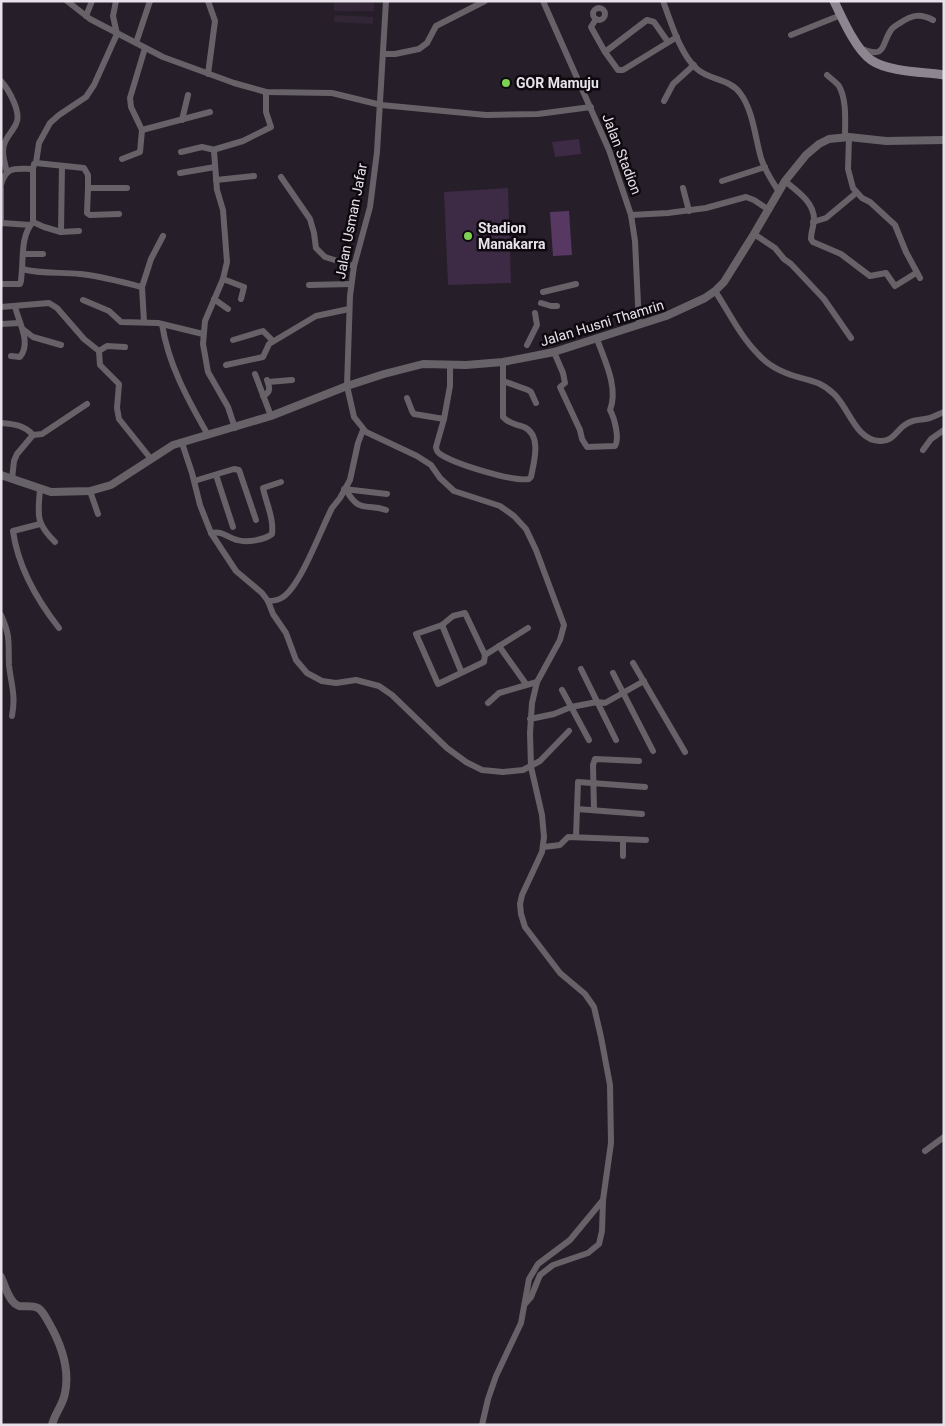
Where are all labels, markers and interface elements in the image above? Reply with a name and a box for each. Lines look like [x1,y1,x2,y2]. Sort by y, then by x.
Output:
place label: GOR Mamuju [516,75,599,91]
marker: GOR Mamuju [500,77,512,89]
street label: Jalan Stadion [599,111,645,197]
street label: Jalan Usman Jafar [332,162,370,280]
place label: Stadion Manakarra [478,220,546,252]
marker: Stadion Manakarra [462,230,474,242]
street label: Jalan Husni Thamrin [538,297,666,349]

